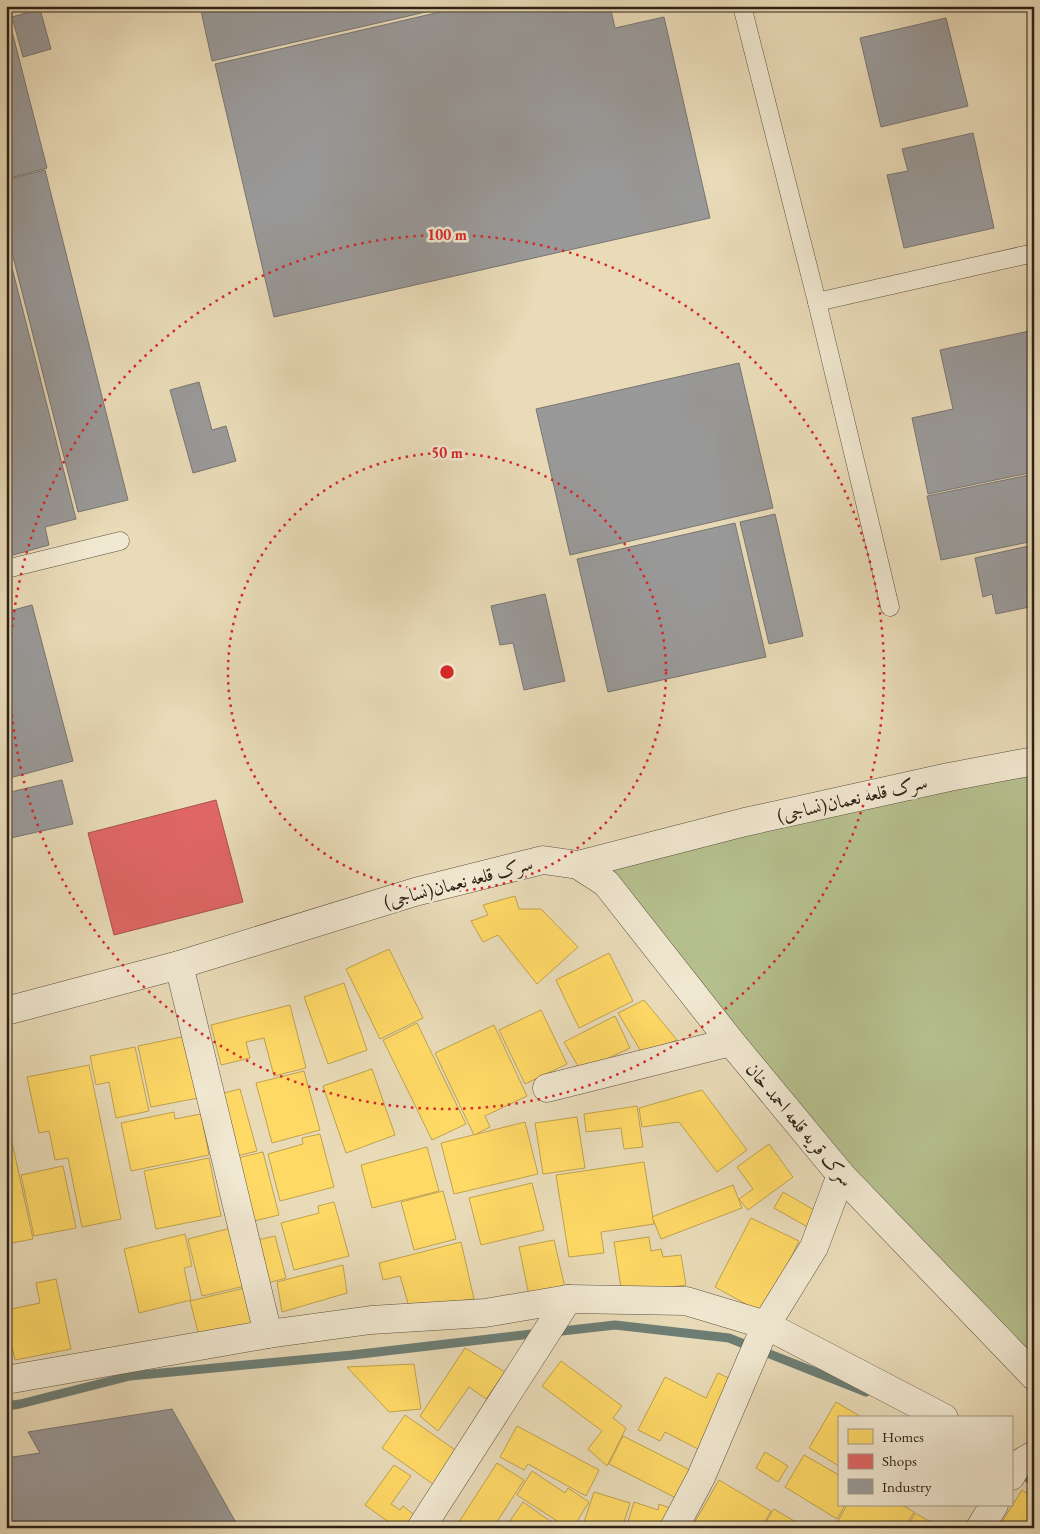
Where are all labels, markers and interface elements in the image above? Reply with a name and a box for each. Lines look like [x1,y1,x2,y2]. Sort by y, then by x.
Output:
text: 100 m [427,225,467,244]
text: 50 m [431,443,463,462]
centre of rings [438,663,456,681]
street label: سرک قلعه نعمان(نساجی) [775,769,930,828]
street label: سرک قلعه نعمان(نساجی) [381,851,535,914]
street label: سرک قریه قلعه احمد خان [740,1057,859,1192]
legend [838,1416,1012,1506]
text: Homes [882,1427,924,1446]
text: Shops [882,1451,917,1470]
text: Industry [882,1477,932,1496]

